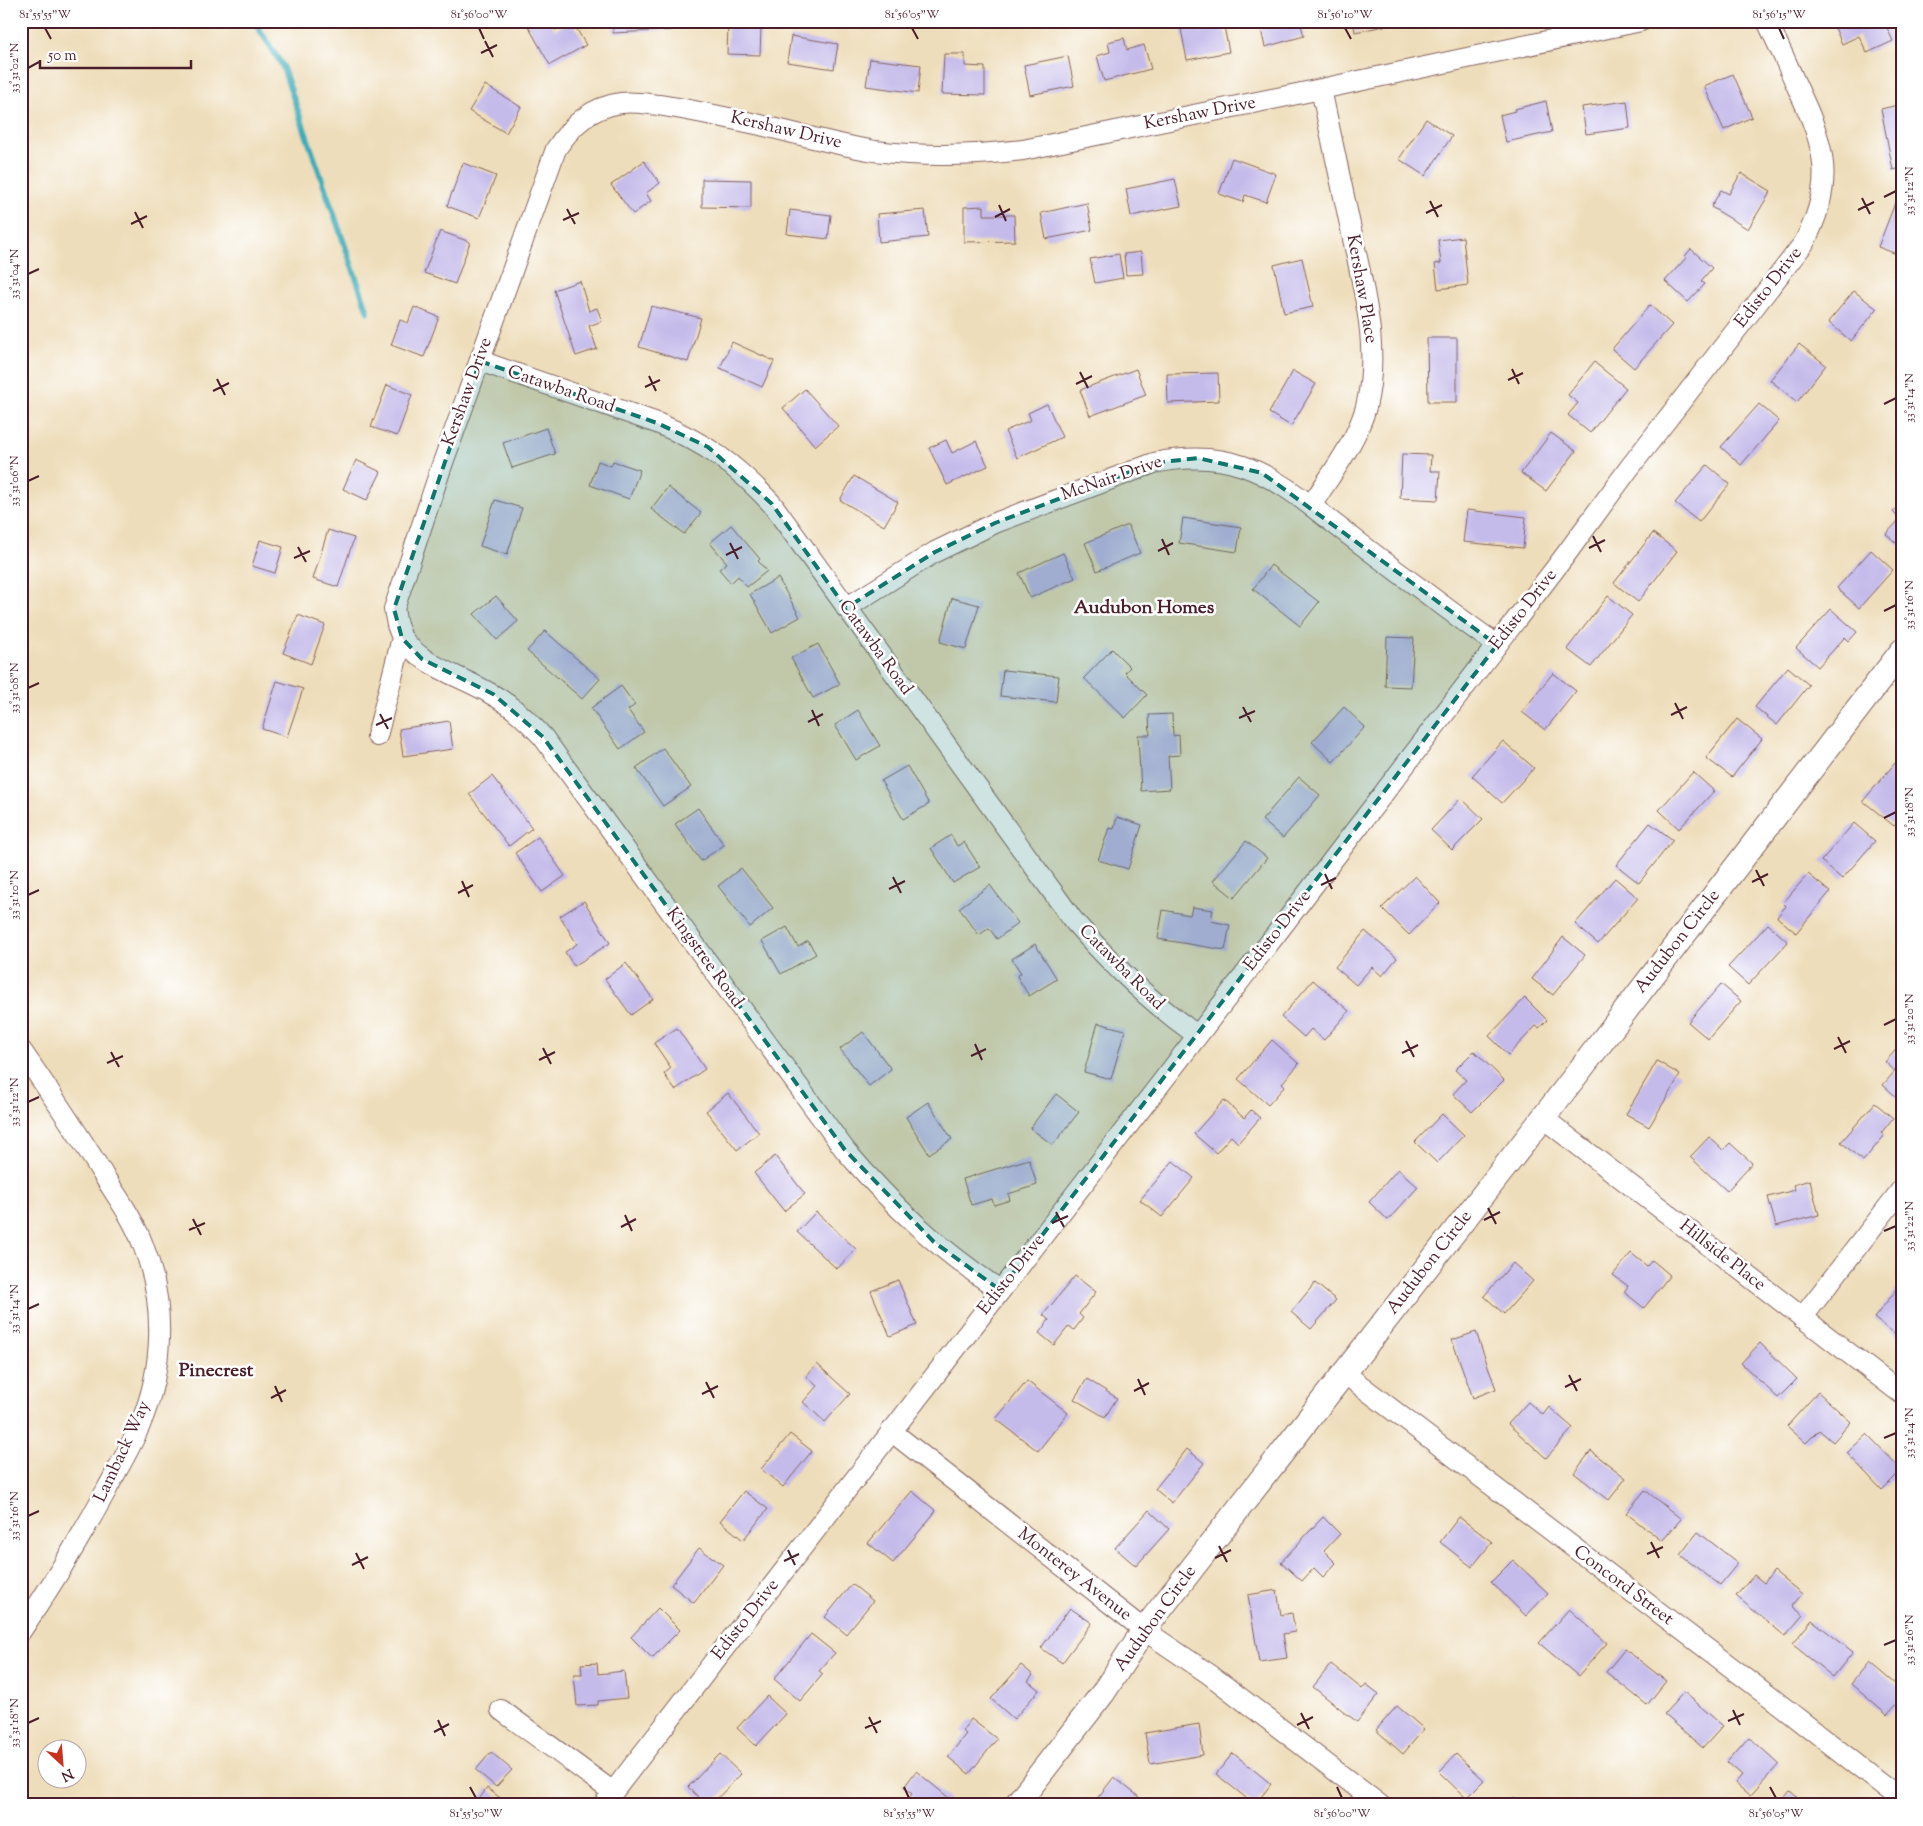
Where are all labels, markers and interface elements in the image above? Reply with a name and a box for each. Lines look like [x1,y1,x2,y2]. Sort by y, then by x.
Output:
text: 81°55'55"W [19,6,71,24]
text: 81°56'00"W [451,6,508,24]
text: 81°56'05"W [885,6,940,24]
text: 81°56'10"W [1318,6,1373,24]
text: 81°56'15"W [1752,6,1806,24]
scale bar [40,38,191,70]
text: 33°31'02"N [6,42,24,93]
text: 50 m [47,46,77,67]
street label: Kershaw Drive [1142,90,1258,138]
street label: Kershaw Drive [728,106,844,156]
text: 33°31'12"N [1901,166,1919,215]
street label: Kershaw Place [1339,233,1383,345]
street label: Edisto Drive [1729,242,1809,334]
text: 33°31'04"N [6,248,24,299]
street label: Kershaw Drive [436,334,500,450]
street label: Catawba Road [504,359,618,421]
text: 33°31'14"N [1901,373,1919,423]
street label: McNair Drive [1058,450,1166,508]
text: 33°31'06"N [6,455,24,507]
street label: Edisto Drive [1484,564,1564,656]
text: 33°31'16"N [1901,580,1919,630]
street label: Catawba Road [831,595,919,701]
district label: Audubon Homes [1074,595,1215,622]
text: 33°31'08"N [6,662,24,714]
text: 33°31'18"N [1901,787,1919,837]
text: 33°31'10"N [6,870,24,920]
street label: Audubon Circle [1629,884,1727,1000]
street label: Edisto Drive [1238,885,1318,977]
street label: Kingstree Road [659,902,749,1014]
street label: Catawba Road [1072,919,1170,1017]
text: 33°31'20"N [1901,993,1919,1045]
text: 33°31'12"N [6,1077,24,1126]
text: 33°31'22"N [1901,1200,1919,1251]
street label: Audubon Circle [1381,1205,1479,1321]
street label: Hillside Place [1673,1214,1771,1298]
street label: Edisto Drive [972,1229,1052,1321]
text: 33°31'14"N [6,1284,24,1334]
district label: Pinecrest [179,1358,254,1385]
street label: Lamback Way [88,1397,158,1507]
text: 33°31'24"N [1901,1407,1919,1458]
text: 33°31'16"N [6,1491,24,1541]
street label: Monterey Avenue [1011,1522,1137,1628]
street label: Concord Street [1567,1540,1679,1632]
street label: Audubon Circle [1108,1560,1204,1678]
street label: Edisto Drive [706,1574,786,1666]
text: 33°31'26"N [1901,1614,1919,1665]
text: 33°31'18"N [6,1698,24,1748]
north arrow [38,1738,88,1788]
text: N [57,1762,76,1785]
text: 81°55'50"W [449,1805,503,1823]
text: 81°55'55"W [883,1805,935,1823]
text: 81°56'00"W [1314,1805,1371,1823]
text: 81°56'05"W [1749,1805,1804,1823]

